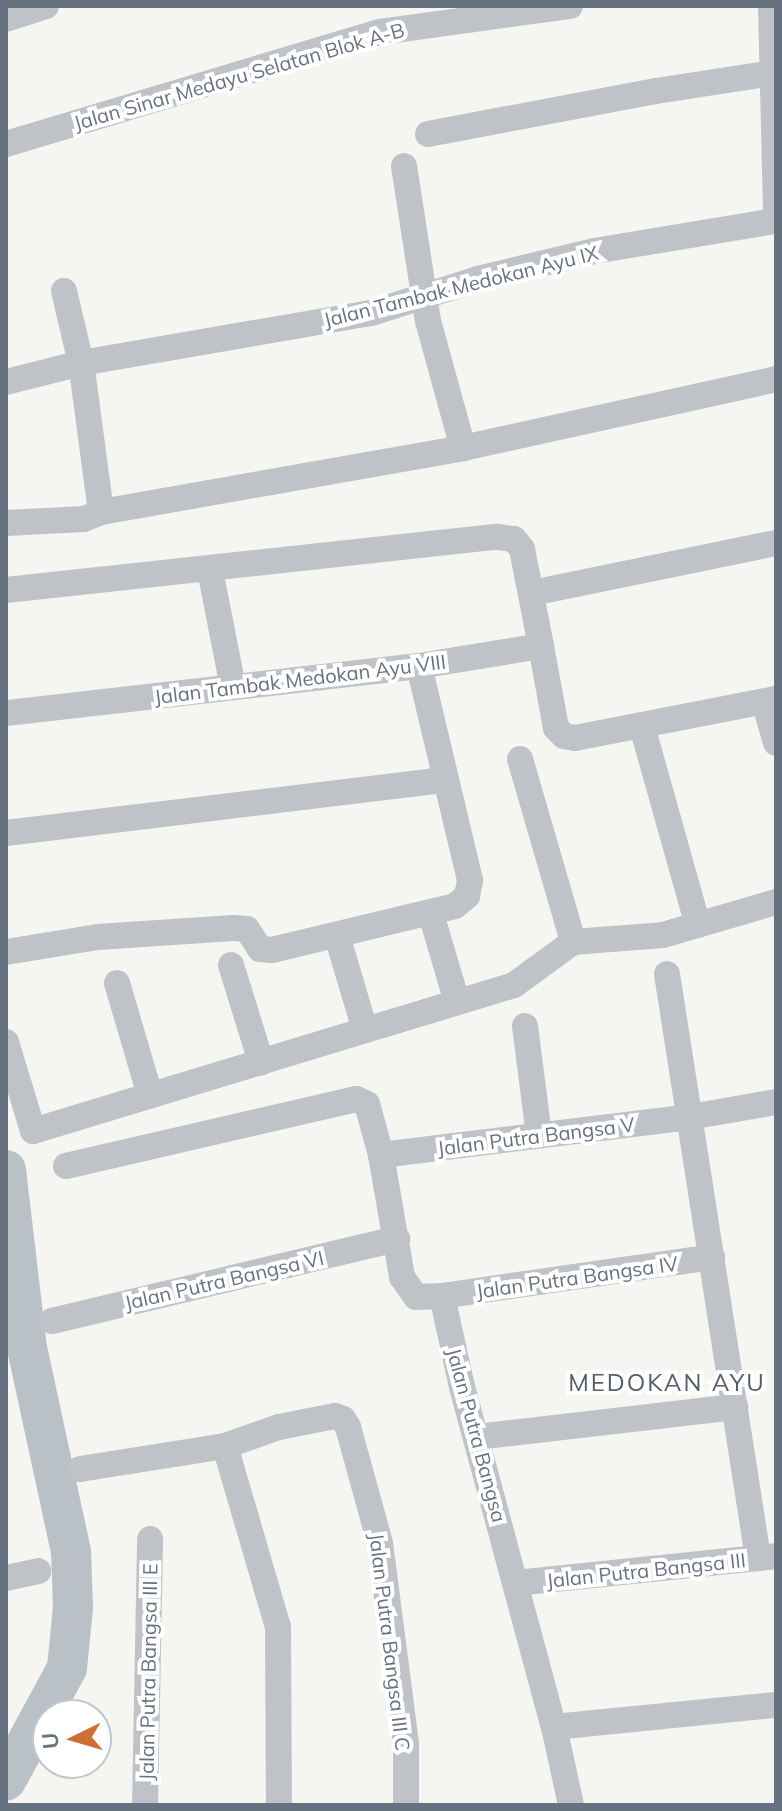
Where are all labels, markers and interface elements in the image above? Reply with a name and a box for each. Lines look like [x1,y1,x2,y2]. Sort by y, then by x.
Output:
street label: Jalan Sinar Medayu Selatan Blok A-B [71,17,407,135]
street label: Jalan Tambak Medokan Ayu IX [321,240,601,332]
street label: Jalan Tambak Medokan Ayu VIII [153,649,447,709]
street label: Jalan Putra Bangsa V [436,1112,636,1160]
street label: Jalan Putra Bangsa VI [122,1245,326,1315]
street label: Jalan Putra Bangsa IV [474,1251,680,1303]
street label: Jalan Putra Bangsa [442,1345,512,1525]
district label: MEDOKAN AYU [568,1369,766,1397]
street label: Jalan Putra Bangsa III C [365,1532,415,1752]
street label: Jalan Putra Bangsa III [545,1548,747,1592]
street label: Jalan Putra Bangsa III E [134,1563,162,1781]
north arrow [32,1699,112,1779]
text: U [35,1732,65,1750]

